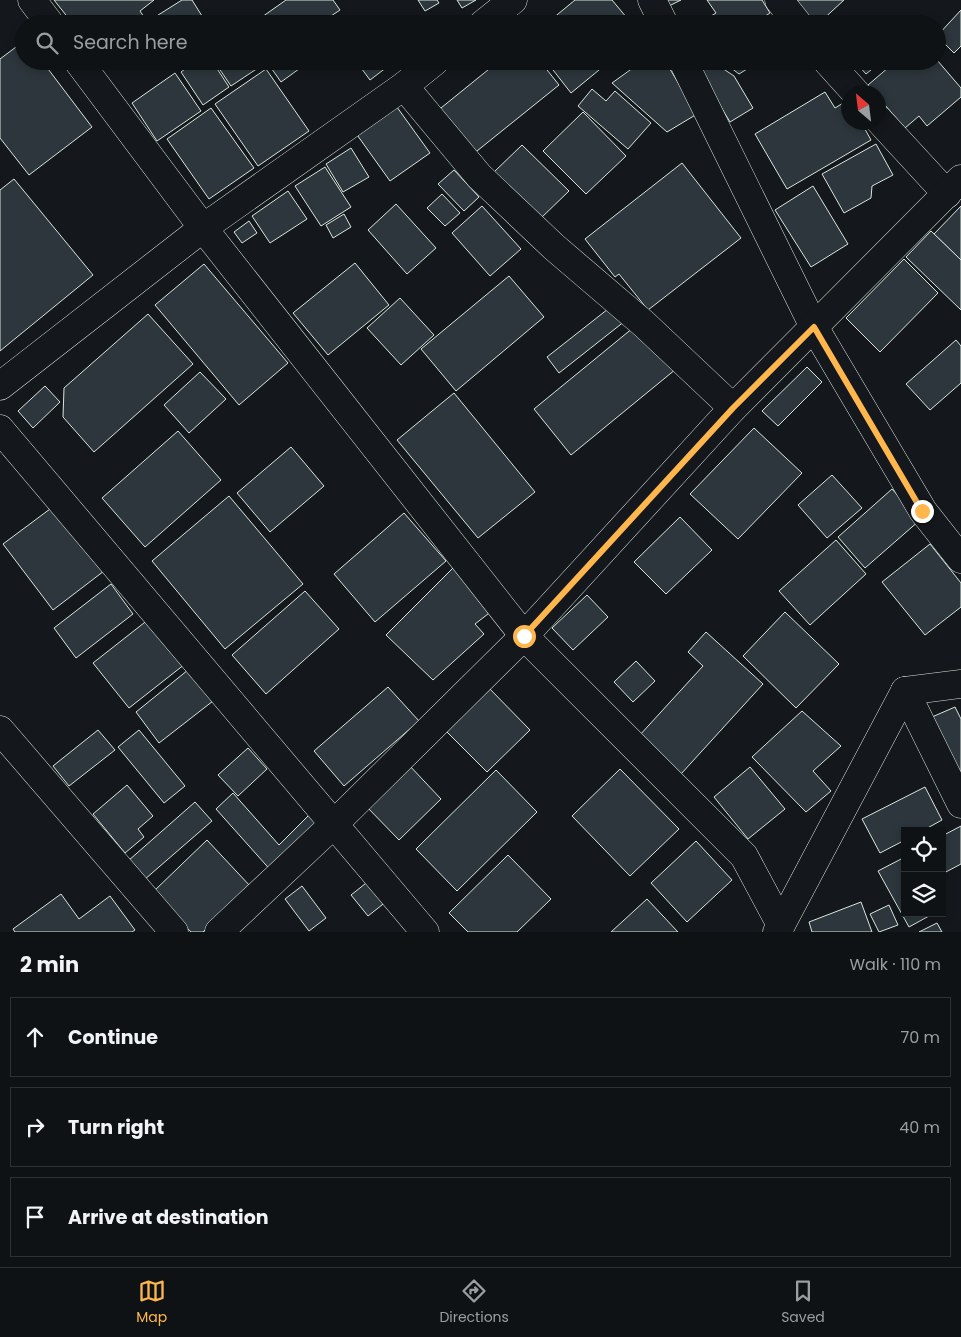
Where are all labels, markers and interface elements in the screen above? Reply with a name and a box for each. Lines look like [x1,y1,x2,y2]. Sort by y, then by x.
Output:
search box [15,15,946,70]
icon: search [33,29,61,57]
text: Search here [73,29,187,56]
north arrow [841,85,886,130]
route end [911,500,934,523]
route start [513,625,536,648]
map controls [901,827,946,917]
button: locate [901,827,946,872]
button: layers [901,872,946,917]
text: 2 min [20,950,79,979]
text: Walk · 110 m [849,953,941,976]
icon: ahead [21,1023,49,1051]
text: Continue [68,1024,158,1051]
text: 70 m [900,1026,940,1049]
icon: right [21,1113,49,1141]
text: Turn right [68,1114,164,1141]
text: 40 m [899,1116,940,1139]
icon: arrive [21,1203,49,1231]
text: Arrive at destination [68,1204,269,1231]
tab: Map [136,1277,167,1328]
tab: Directions [439,1277,509,1328]
tab: Saved [781,1277,825,1328]

